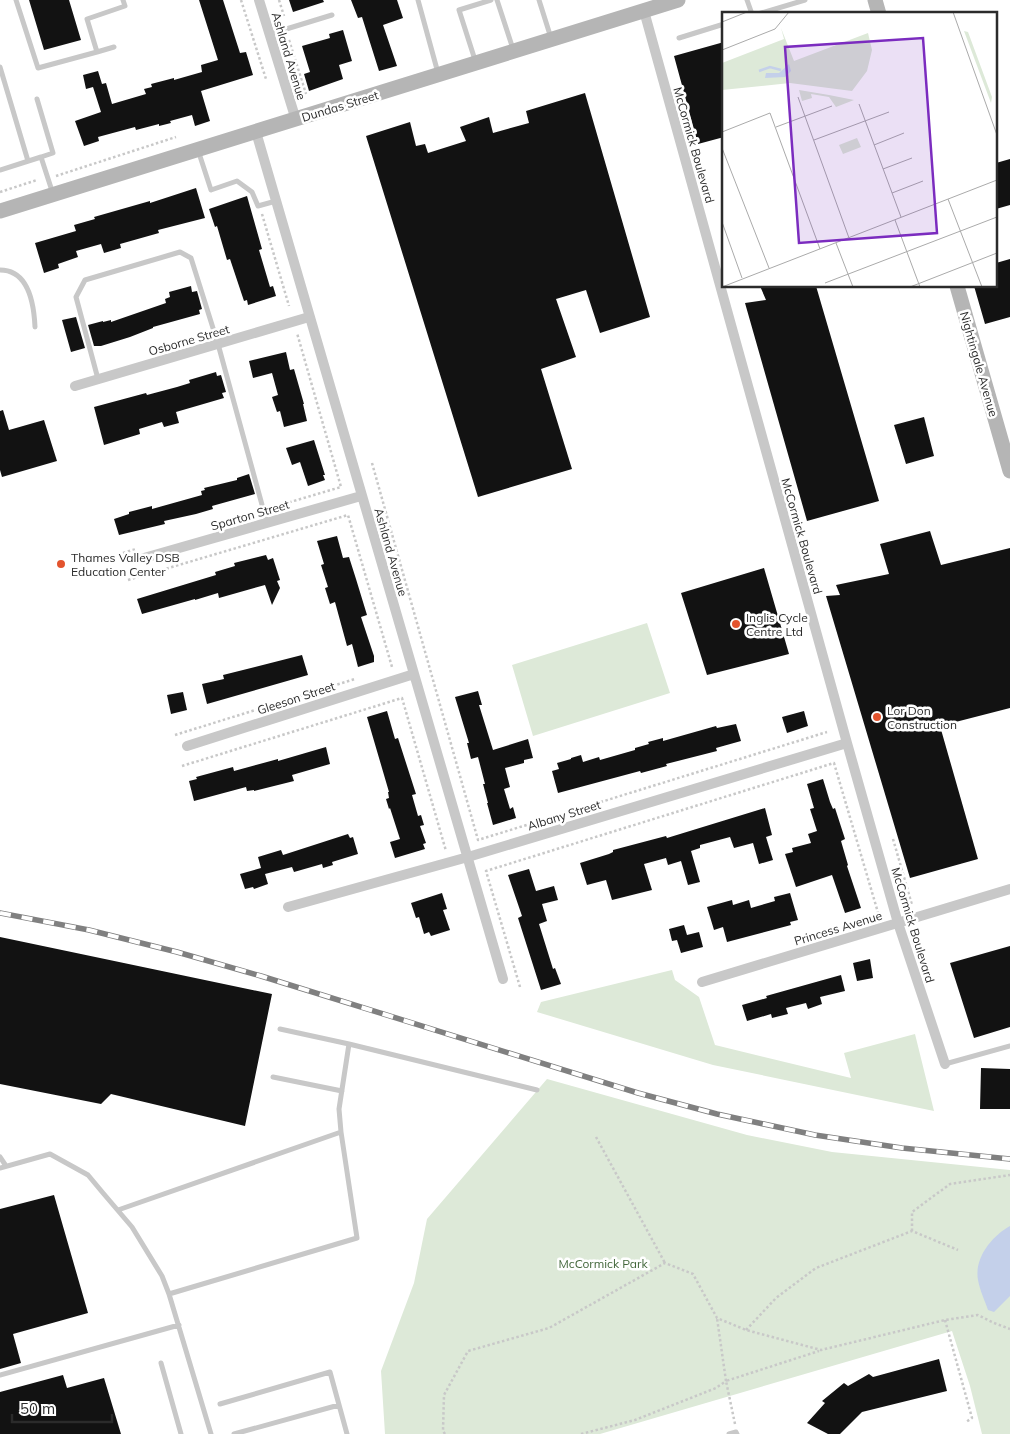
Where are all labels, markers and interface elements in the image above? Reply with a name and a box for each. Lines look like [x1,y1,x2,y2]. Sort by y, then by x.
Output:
street label: Ashland Avenue [269,10,309,102]
inset map [722,12,998,288]
street label: McCormick Boulevard [670,85,718,205]
street label: Dundas Street [300,87,380,125]
street label: Nightingale Avenue [957,310,1001,418]
street label: Osborne Street [147,321,231,359]
street label: McCormick Boulevard [778,476,826,596]
street label: Sparton Street [209,497,291,533]
street label: Ashland Avenue [371,506,411,598]
place label: Thames Valley DSB Education Center [71,550,180,579]
marker: Thames Valley DSB Education Center [55,558,67,570]
place label: Inglis Cycle Centre Ltd [746,610,808,639]
marker: Inglis Cycle Centre Ltd [730,618,742,630]
street label: Gleeson Street [255,678,337,718]
place label: Lor Don Construction [887,703,957,732]
marker: Lor Don Construction [871,711,883,723]
street label: Albany Street [526,797,602,833]
street label: McCormick Boulevard [888,865,938,985]
street label: Princess Avenue [792,908,884,948]
park label: McCormick Park [558,1256,648,1271]
scale bar [12,1392,112,1424]
text: 50 m [20,1399,55,1418]

